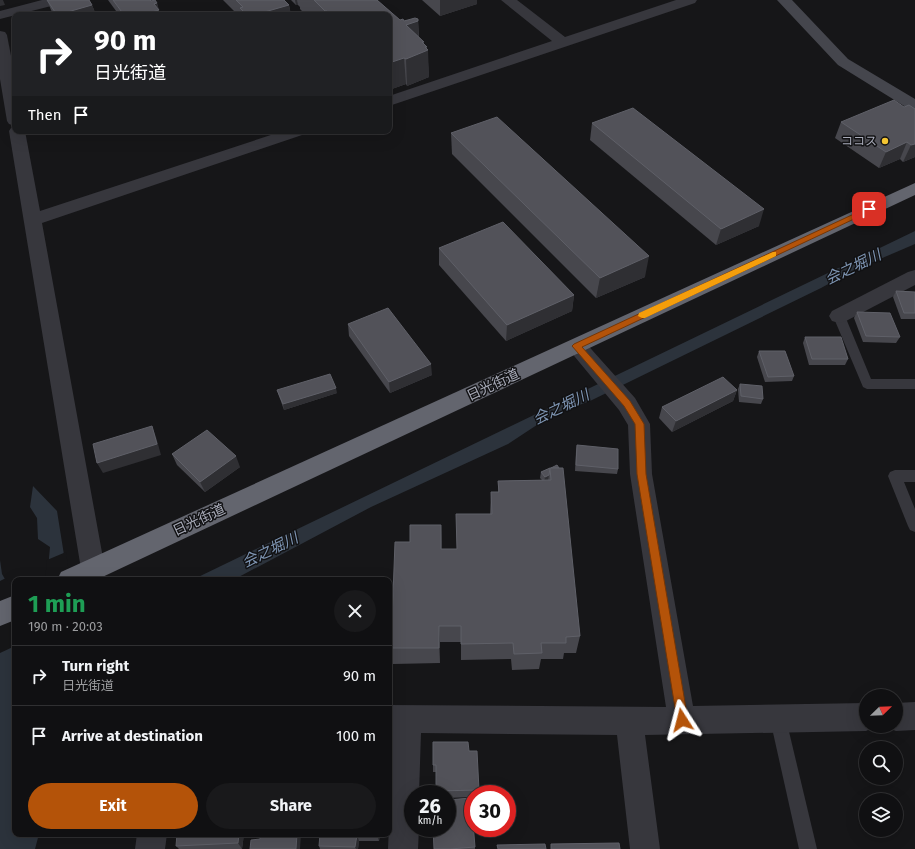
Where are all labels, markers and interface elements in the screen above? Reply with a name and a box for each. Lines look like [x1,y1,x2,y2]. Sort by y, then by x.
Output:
text: 90 m [94,24,156,57]
icon: right [28,28,80,80]
text: 日光街道 [94,62,166,84]
icon: arrive [70,104,92,126]
text: Then [28,106,62,124]
place label: ココス [841,134,877,148]
marker: ココス [880,136,890,146]
pin [852,192,886,226]
icon: arrive [858,198,880,220]
water label: 会之堀川 [822,245,886,288]
street label: 日光街道 [464,365,522,405]
water label: 会之堀川 [530,385,594,428]
street label: 日光街道 [170,500,228,540]
water label: 会之堀川 [239,528,303,571]
text: 1 min [28,590,86,618]
button: close [334,590,376,632]
text: 190 m · 20:03 [28,619,103,634]
text: Turn right [62,657,129,675]
icon: right [28,665,50,687]
text: 90 m [343,667,376,685]
text: 日光街道 [62,678,114,693]
north arrow [859,689,903,733]
map controls [859,689,903,837]
position arrow [661,699,703,741]
icon: arrive [28,725,50,747]
text: Arrive at destination [62,727,203,745]
text: 100 m [336,727,376,745]
button: search [859,741,903,785]
button: Exit [28,783,198,829]
button: Share [206,783,376,829]
speed limit sign: 30 [464,785,516,837]
button: layers [859,793,903,837]
text: 26 [419,794,441,818]
text: km/h [418,815,442,827]

